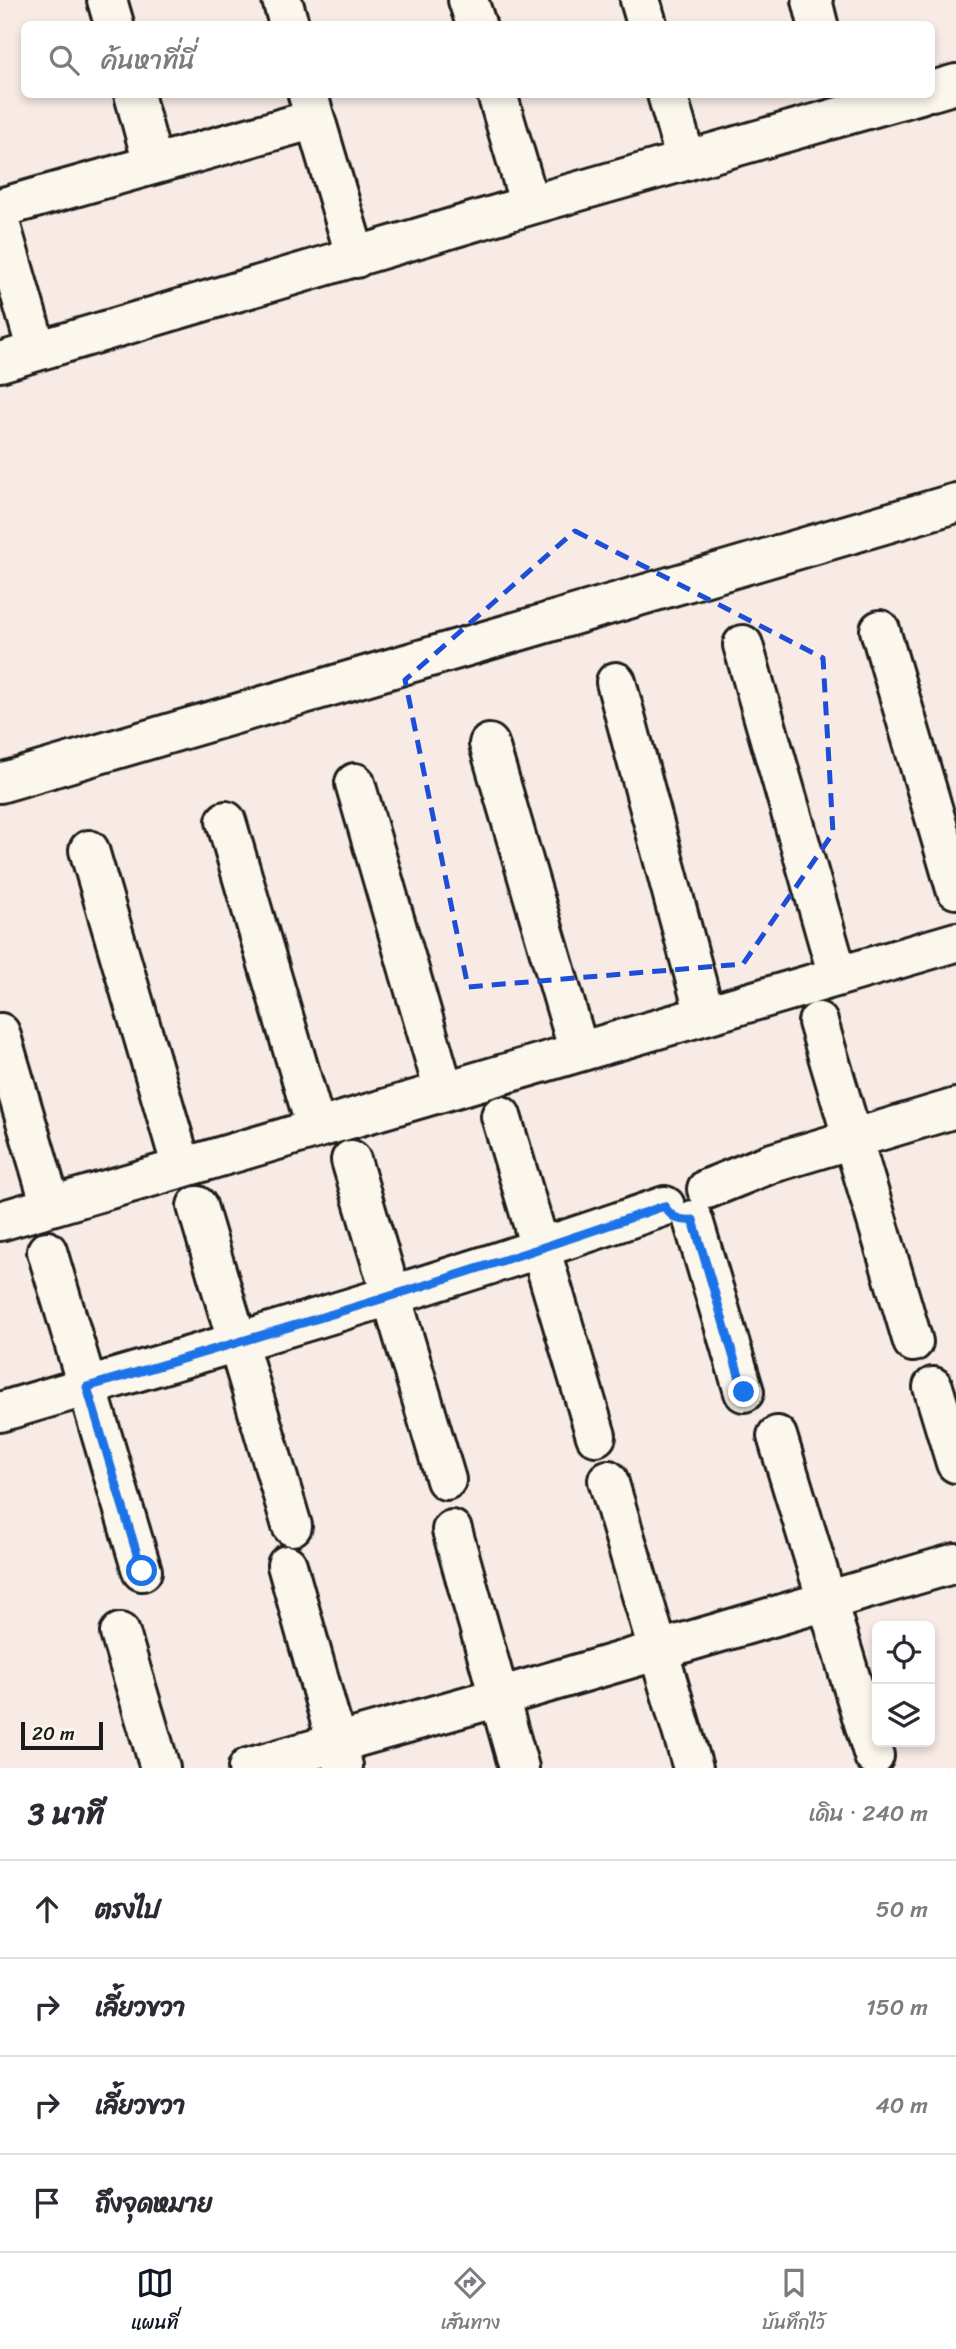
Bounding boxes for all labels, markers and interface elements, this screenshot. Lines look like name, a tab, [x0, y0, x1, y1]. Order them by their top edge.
search box	[21, 21, 935, 98]
text: ค้นหาที่นี่	[101, 37, 195, 83]
icon: search	[45, 41, 83, 79]
route end	[728, 1376, 759, 1407]
route start	[126, 1555, 157, 1586]
map controls	[872, 1621, 935, 1747]
button: locate	[872, 1621, 935, 1684]
button: layers	[872, 1684, 935, 1747]
text: 20 m	[32, 1717, 75, 1750]
scale bar	[21, 1719, 103, 1751]
text: 3 นาที	[28, 1787, 104, 1841]
text: เดิน · 240 m	[808, 1793, 928, 1834]
text: ตรงไป	[95, 1886, 160, 1932]
text: 50 m	[876, 1889, 928, 1930]
icon: ahead	[28, 1890, 66, 1928]
text: เลี้ยวขวา	[95, 1984, 185, 2030]
text: 150 m	[866, 1987, 928, 2028]
icon: right	[28, 1988, 66, 2026]
text: เลี้ยวขวา	[95, 2082, 185, 2128]
text: 40 m	[875, 2085, 928, 2126]
icon: right	[28, 2086, 66, 2124]
text: ถึงจุดหมาย	[95, 2180, 212, 2226]
icon: arrive	[28, 2184, 66, 2222]
tab: แผนที่	[131, 2264, 179, 2339]
tab: เส้นทาง	[441, 2264, 500, 2339]
tab: บันทึกไว้	[762, 2264, 825, 2339]

